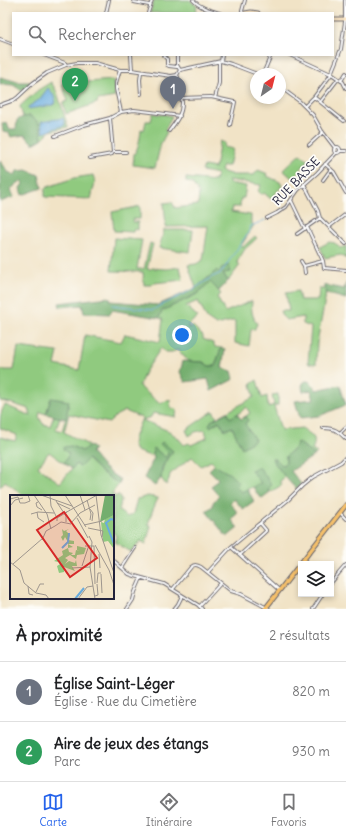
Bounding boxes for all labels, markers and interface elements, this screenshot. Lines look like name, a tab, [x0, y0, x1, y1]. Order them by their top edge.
search box	[12, 12, 334, 56]
icon: search	[26, 23, 48, 45]
text: Rechercher	[58, 25, 136, 44]
pin: 2	[62, 68, 88, 101]
north arrow	[250, 68, 286, 104]
pin: 1	[160, 76, 186, 109]
street label: RUE BASSE	[269, 154, 323, 208]
your location	[172, 325, 192, 345]
inset map	[10, 495, 114, 599]
map controls	[298, 561, 334, 597]
button: layers	[298, 561, 334, 597]
text: À proximité	[16, 624, 102, 646]
text: 2 résultats	[269, 627, 330, 644]
text: Église Saint-Léger	[54, 674, 175, 693]
text: 1	[26, 683, 32, 700]
text: 820 m	[292, 683, 330, 700]
text: Église · Rue du Cimetière	[54, 693, 197, 710]
text: Aire de jeux des étangs	[54, 734, 209, 753]
text: 2	[25, 743, 33, 760]
text: 930 m	[292, 743, 330, 760]
text: Parc	[54, 753, 81, 770]
tab: Carte	[39, 791, 67, 829]
tab: Itinéraire	[146, 791, 192, 829]
tab: Favoris	[271, 791, 306, 829]

